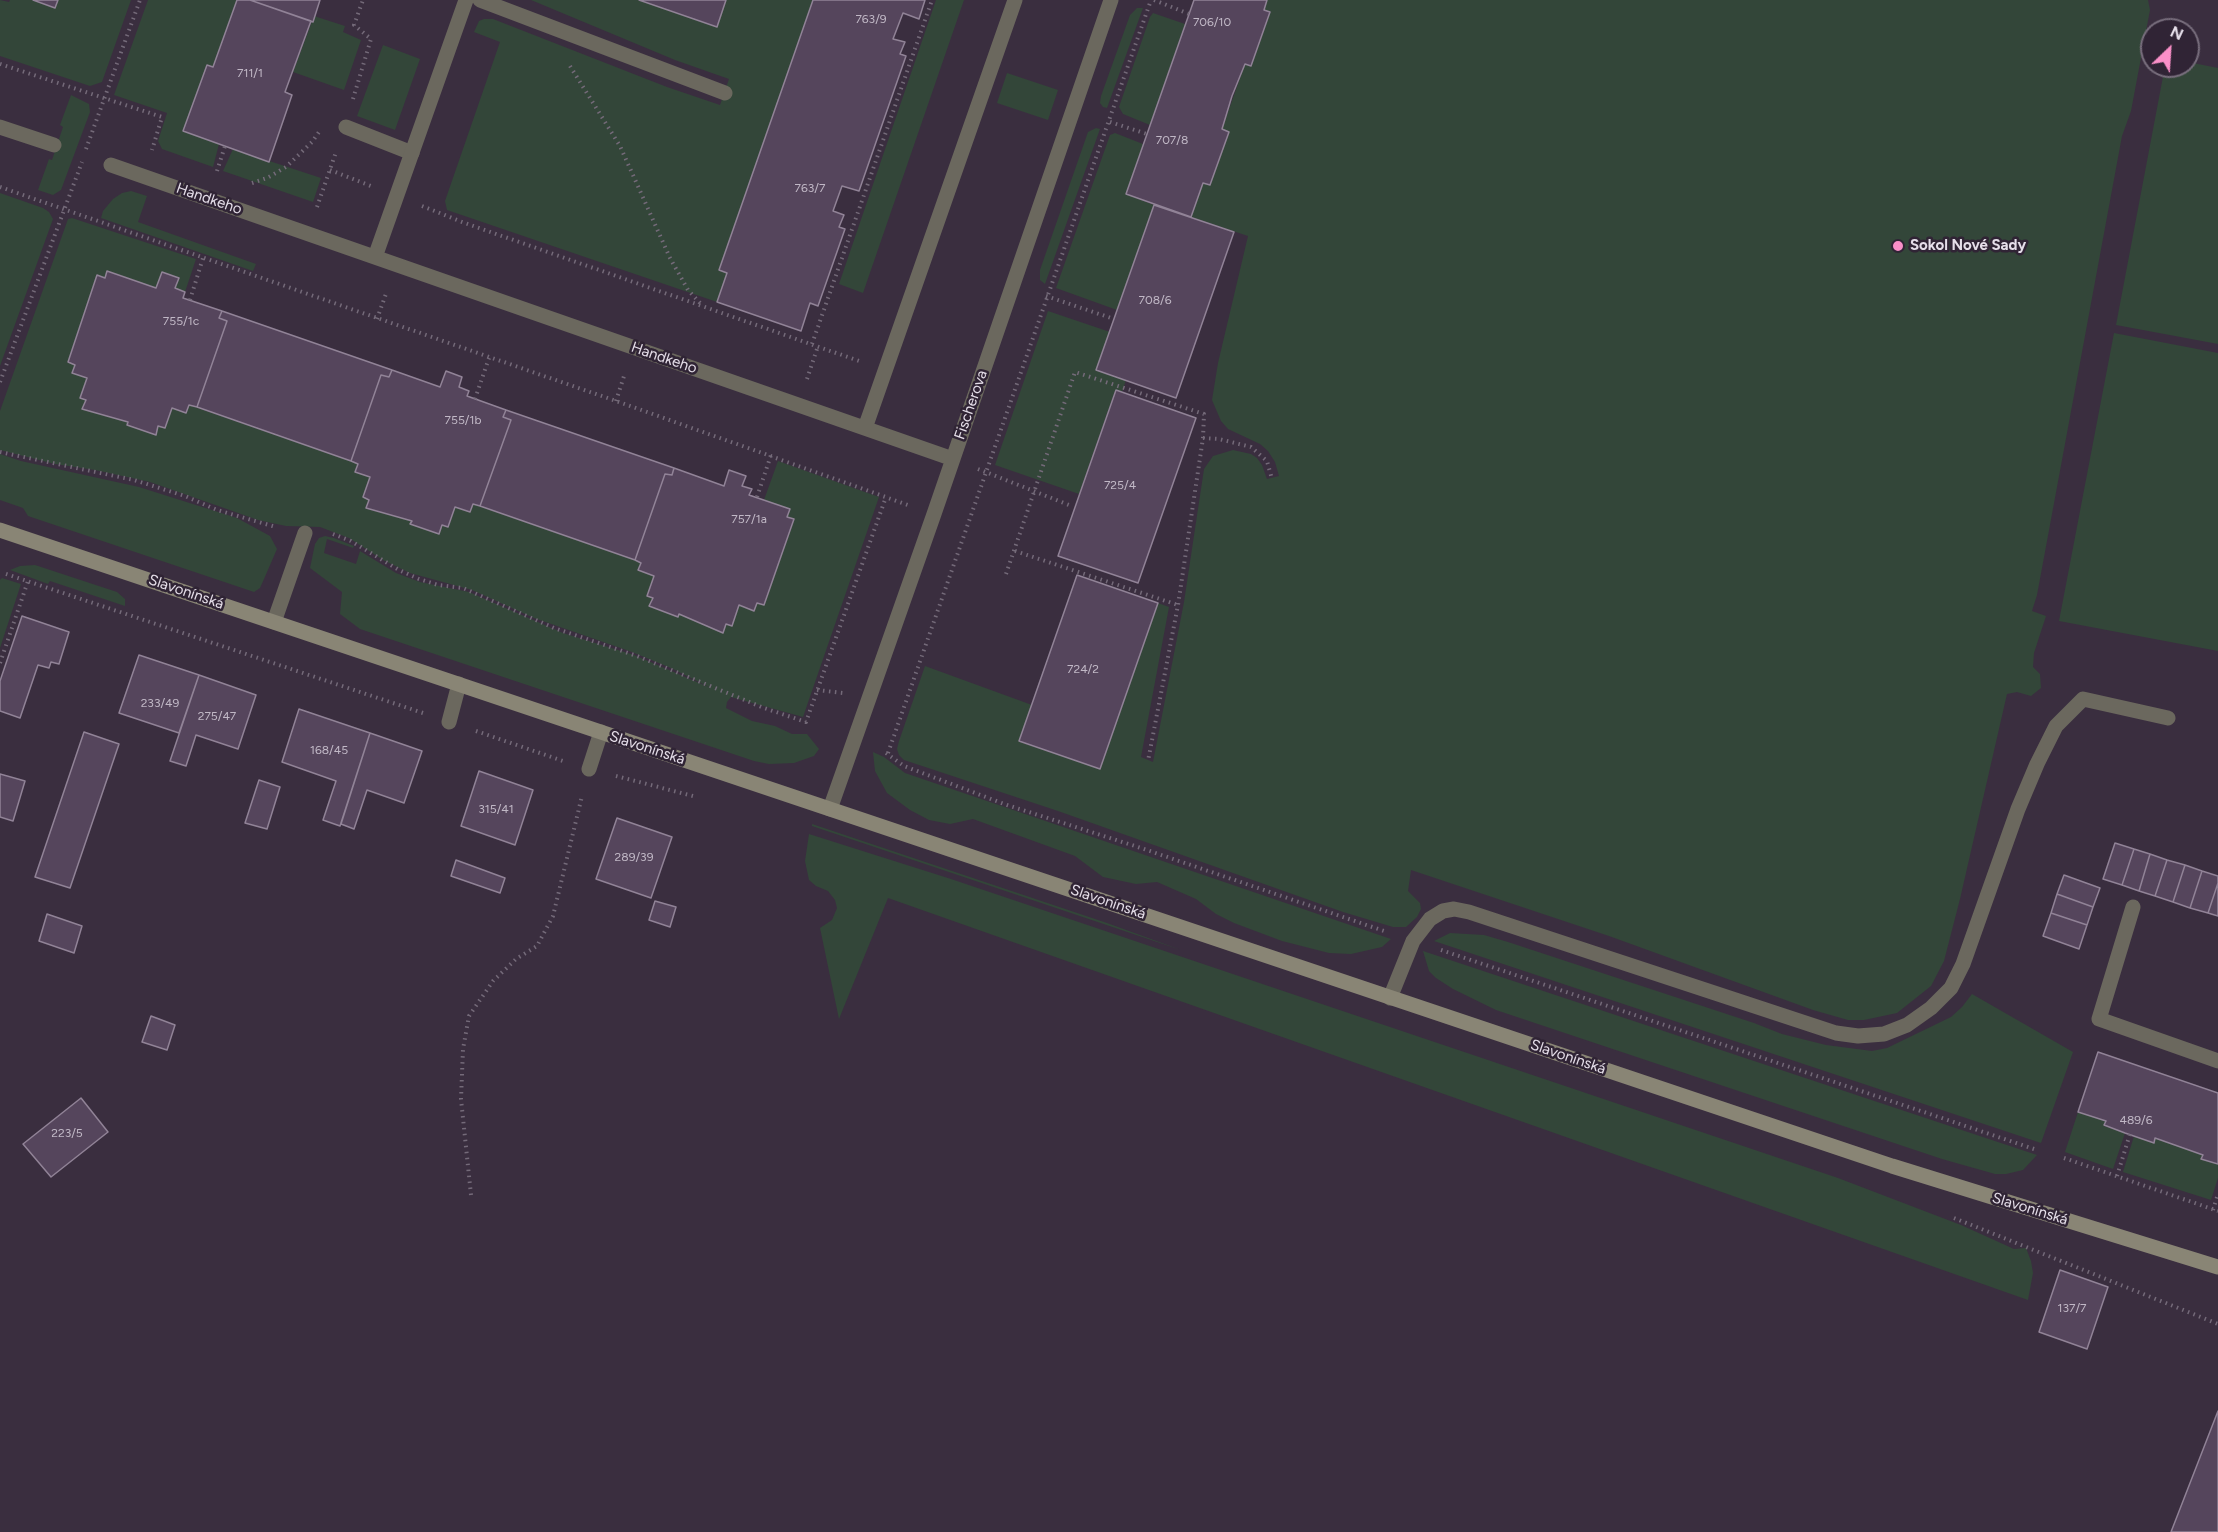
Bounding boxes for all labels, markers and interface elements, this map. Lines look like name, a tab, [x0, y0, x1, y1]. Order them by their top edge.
house number: 763/9	[855, 12, 887, 26]
house number: 706/10	[1193, 15, 1231, 29]
north arrow	[2140, 18, 2200, 78]
text: N	[2167, 22, 2187, 44]
house number: 711/1	[237, 66, 263, 80]
house number: 707/8	[1156, 133, 1188, 147]
street label: Handkeho	[174, 179, 244, 219]
house number: 763/7	[795, 181, 825, 195]
place label: Sokol Nové Sady	[1910, 237, 2026, 255]
marker: Sokol Nové Sady	[1891, 239, 1905, 253]
house number: 708/6	[1139, 293, 1171, 307]
house number: 755/1c	[163, 314, 199, 328]
street label: Handkeho	[629, 338, 699, 378]
street label: Fischerova	[951, 368, 991, 442]
house number: 755/1b	[445, 413, 481, 427]
house number: 725/4	[1104, 478, 1136, 492]
house number: 757/1a	[731, 512, 767, 526]
street label: Slavonínská	[146, 571, 226, 613]
house number: 724/2	[1067, 662, 1099, 676]
house number: 233/49	[141, 696, 179, 710]
house number: 275/47	[198, 709, 236, 723]
street label: Slavonínská	[607, 727, 687, 769]
house number: 168/45	[310, 743, 348, 757]
house number: 315/41	[478, 802, 514, 816]
house number: 289/39	[615, 850, 653, 864]
street label: Slavonínská	[1068, 881, 1148, 923]
street label: Slavonínská	[1528, 1036, 1608, 1078]
house number: 489/6	[2119, 1113, 2153, 1127]
house number: 223/5	[51, 1126, 83, 1140]
street label: Slavonínská	[1990, 1189, 2070, 1229]
house number: 137/7	[2057, 1301, 2087, 1315]

